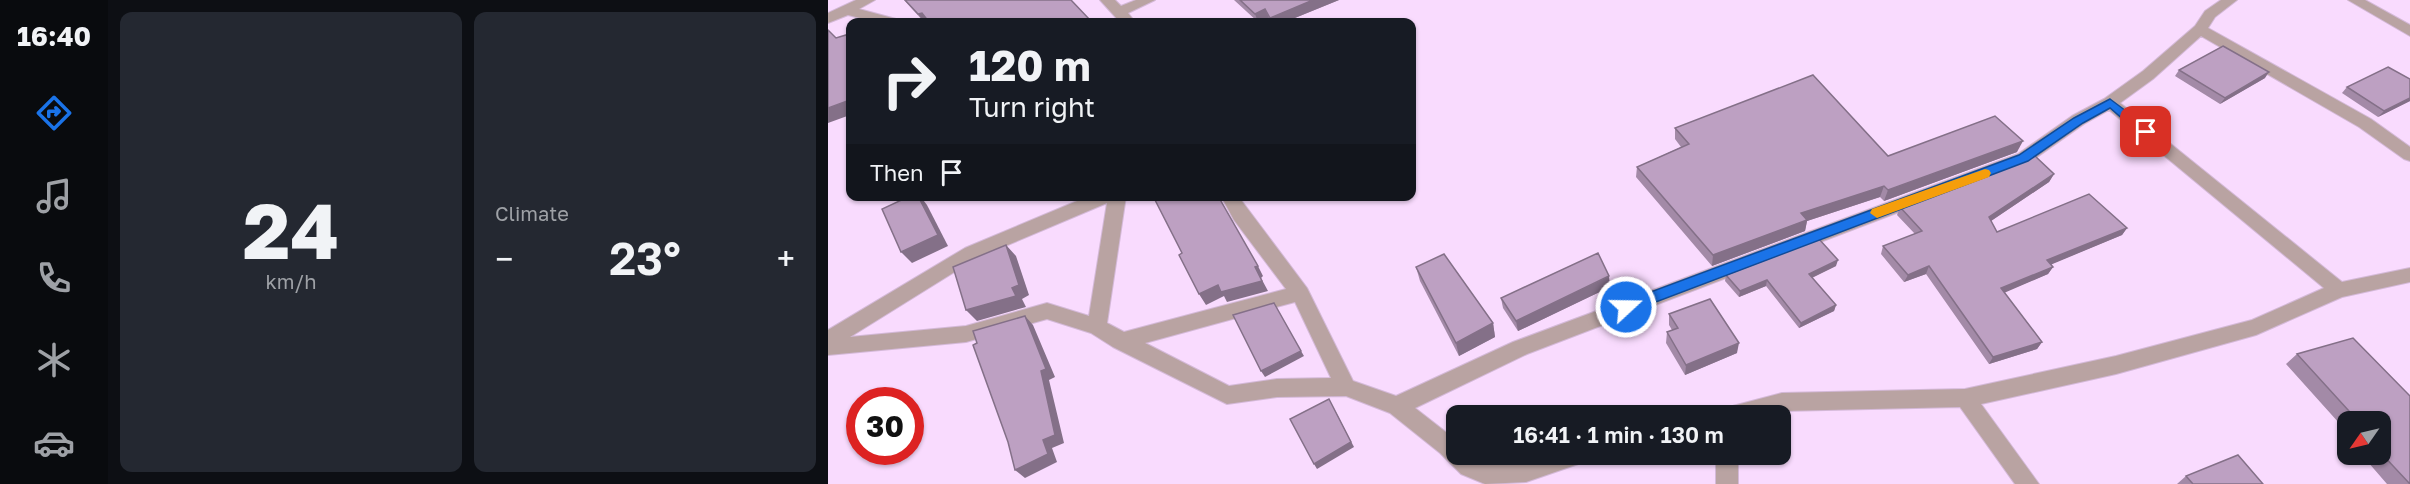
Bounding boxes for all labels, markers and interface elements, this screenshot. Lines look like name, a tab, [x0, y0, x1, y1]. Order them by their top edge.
text: 16:40	[17, 20, 91, 52]
text: 120 m	[969, 40, 1091, 90]
icon: right	[870, 42, 948, 120]
text: Turn right	[969, 91, 1095, 123]
icon: directions	[33, 92, 75, 134]
pin	[2120, 106, 2171, 157]
icon: arrive	[2129, 115, 2162, 148]
icon: arrive	[935, 156, 968, 189]
text: Then	[870, 159, 923, 186]
icon: music	[33, 175, 75, 217]
text: 24	[243, 183, 339, 276]
text: Climate	[495, 201, 569, 225]
text: 23°	[609, 231, 681, 285]
text: −	[495, 239, 513, 278]
text: +	[777, 239, 795, 278]
icon: phone	[33, 257, 75, 299]
text: km/h	[266, 269, 316, 293]
position arrow	[1594, 275, 1658, 339]
icon: climate	[33, 339, 75, 381]
speed limit sign: 30	[846, 387, 924, 465]
north arrow	[2337, 411, 2391, 465]
map controls	[2337, 411, 2391, 465]
text: 16:41 · 1 min · 130 m	[1513, 421, 1724, 448]
icon: car	[33, 422, 75, 464]

